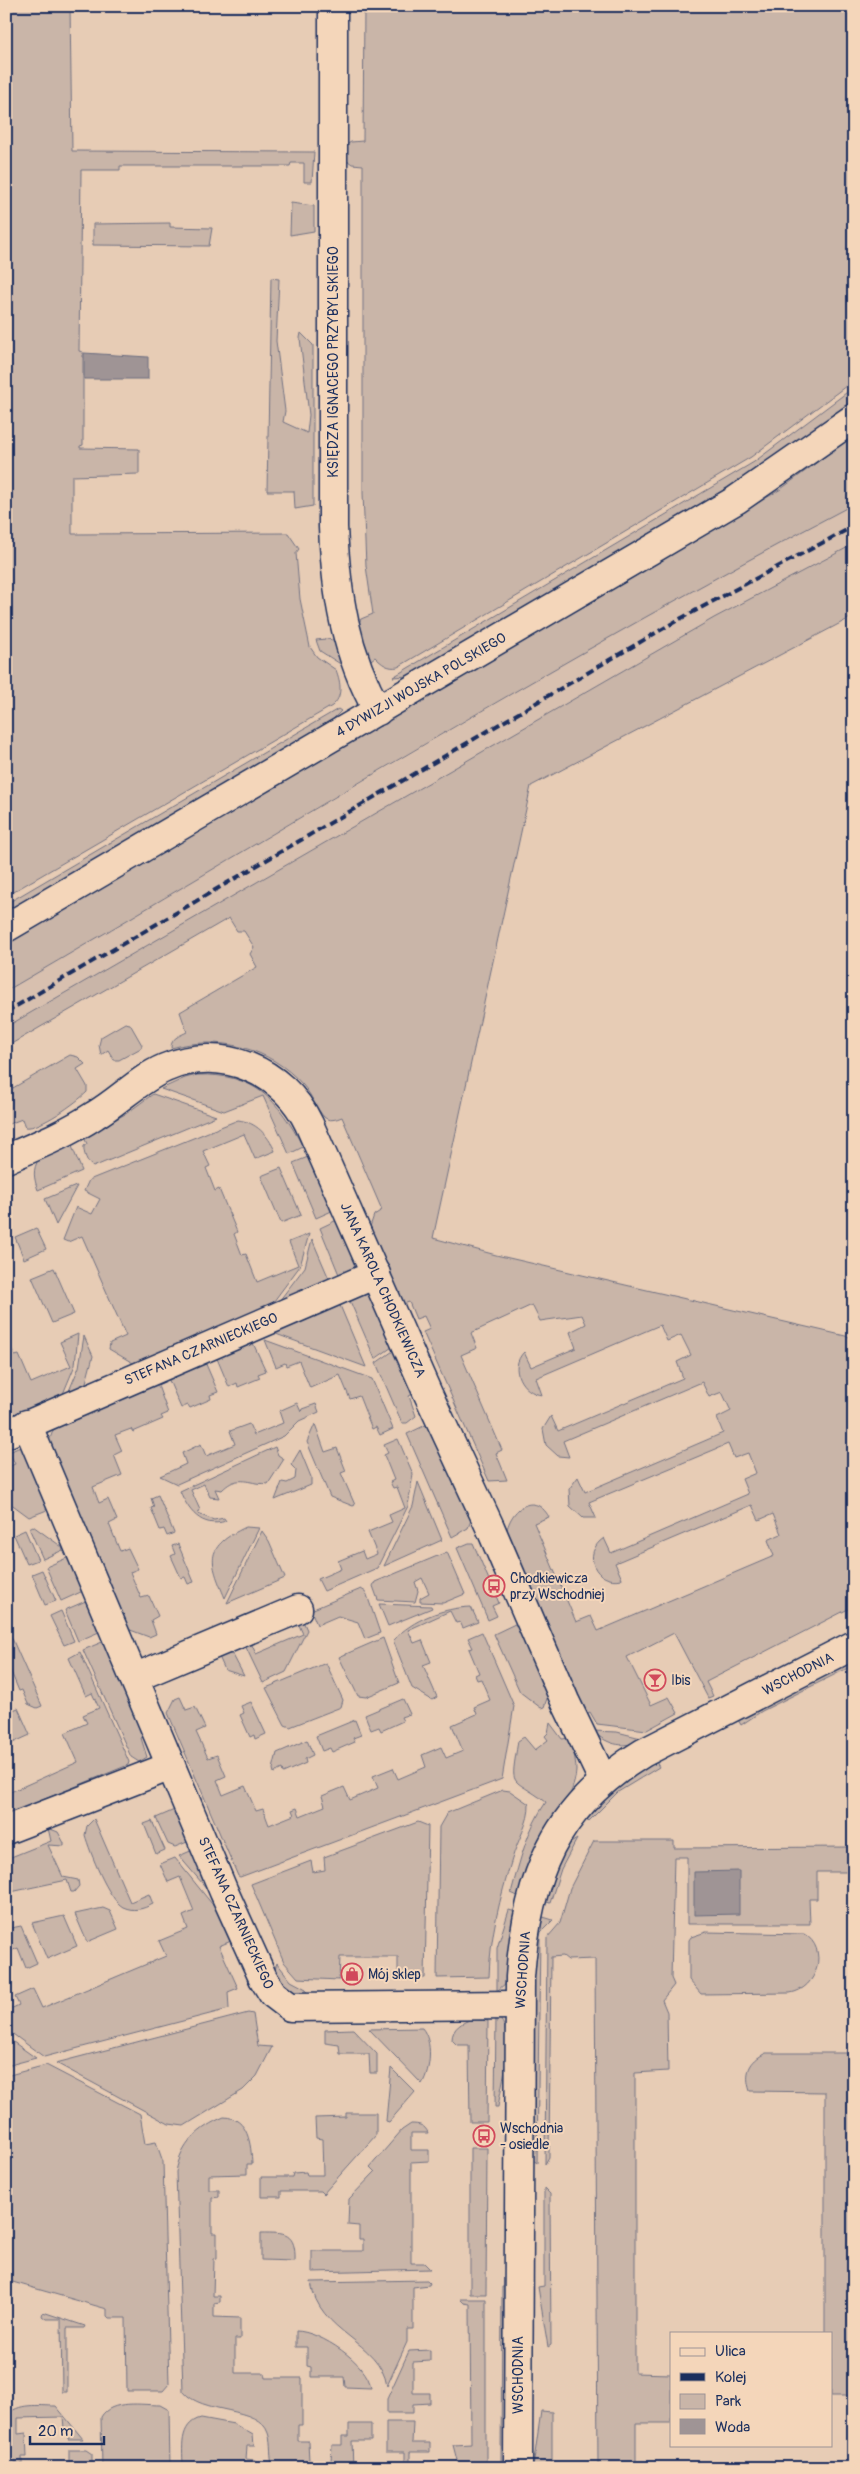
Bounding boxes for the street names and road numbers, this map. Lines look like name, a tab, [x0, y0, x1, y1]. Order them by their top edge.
street label: KSIĘDZA IGNACEGO PRZYBYLSKIEGO	[325, 246, 342, 478]
street label: 4 DYWIZJI WOJSKA POLSKIEGO	[333, 629, 509, 741]
street label: JANA KAROLA CHODKIEWICZA	[337, 1200, 429, 1380]
street label: STEFANA CZARNIECKIEGO	[122, 1309, 280, 1389]
street label: WSCHODNIA	[759, 1649, 837, 1699]
street label: STEFANA CZARNIECKIEGO	[195, 1834, 277, 1992]
street label: WSCHODNIA	[512, 1931, 534, 2009]
street label: WSCHODNIA	[510, 2336, 527, 2414]

